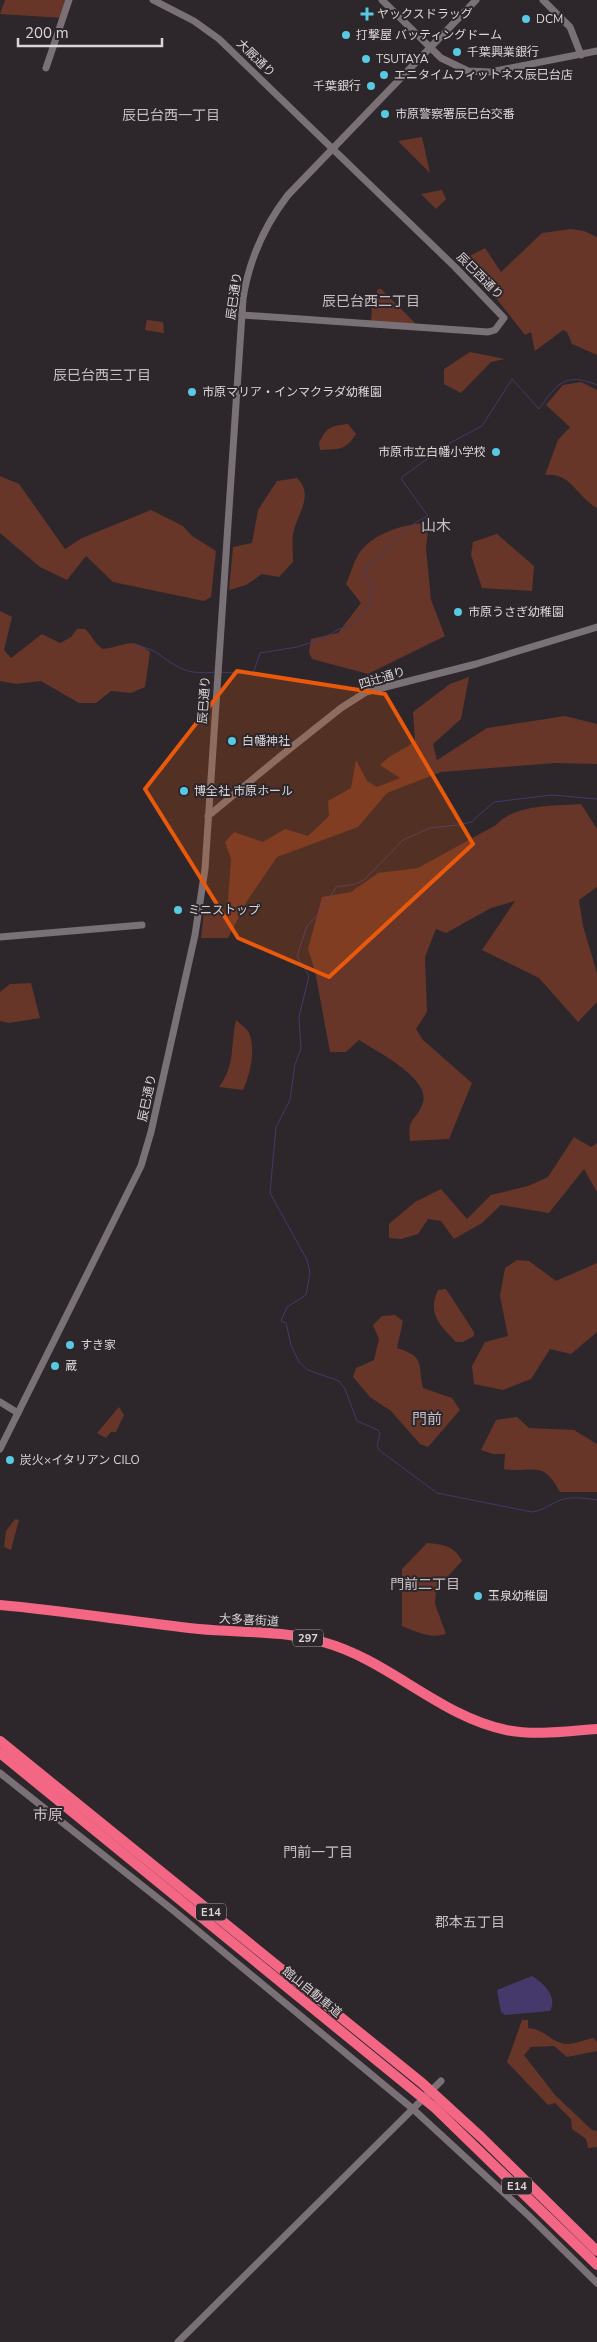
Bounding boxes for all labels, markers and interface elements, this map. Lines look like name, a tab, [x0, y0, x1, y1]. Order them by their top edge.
place label: ヤックスドラッグ	[377, 6, 473, 22]
marker: ヤックスドラッグ	[361, 8, 373, 20]
place label: DCM	[536, 11, 563, 27]
marker: DCM	[520, 13, 532, 25]
scale bar	[18, 15, 161, 47]
text: 200 m	[25, 23, 69, 43]
place label: 打撃屋 バッティングドーム	[356, 27, 502, 43]
marker: 打撃屋 バッティングドーム	[340, 29, 352, 41]
street label: 大厩通り	[233, 36, 279, 80]
place label: 千葉興業銀行	[467, 44, 539, 60]
marker: 千葉興業銀行	[451, 46, 463, 58]
place label: TSUTAYA	[376, 51, 429, 67]
marker: TSUTAYA	[360, 53, 372, 65]
place label: エニタイムフィットネス辰巳台店	[394, 67, 573, 83]
marker: エニタイムフィットネス辰巳台店	[378, 69, 390, 81]
place label: 千葉銀行	[313, 78, 361, 94]
marker: 千葉銀行	[365, 80, 377, 92]
district label: 辰巳台西一丁目	[122, 106, 220, 125]
place label: 市原警察署辰巳台交番	[395, 106, 515, 122]
marker: 市原警察署辰巳台交番	[379, 108, 391, 120]
street label: 辰巳西通り	[453, 249, 507, 303]
street label: 辰巳通り	[223, 271, 245, 321]
district label: 辰巳台西二丁目	[322, 292, 420, 311]
district label: 辰巳台西三丁目	[53, 366, 151, 385]
place label: 市原マリア・インマクラダ幼稚園	[202, 384, 382, 400]
marker: 市原マリア・インマクラダ幼稚園	[186, 386, 198, 398]
place label: 市原市立白幡小学校	[378, 444, 486, 460]
marker: 市原市立白幡小学校	[490, 446, 502, 458]
district label: 山木	[421, 516, 451, 536]
place label: 市原うさぎ幼稚園	[468, 604, 564, 620]
marker: 市原うさぎ幼稚園	[452, 606, 464, 618]
street label: 四辻通り	[357, 663, 407, 693]
street label: 辰巳通り	[194, 675, 214, 725]
place label: 白幡神社	[242, 733, 290, 749]
marker: 白幡神社	[226, 735, 238, 747]
place label: 博全社 市原ホール	[194, 783, 293, 799]
marker: 博全社 市原ホール	[178, 785, 190, 797]
place label: ミニストップ	[188, 902, 260, 918]
marker: ミニストップ	[172, 904, 184, 916]
street label: 辰巳通り	[134, 1073, 160, 1123]
place label: すき家	[80, 1337, 116, 1353]
marker: すき家	[64, 1339, 76, 1351]
place label: 蔵	[65, 1358, 77, 1374]
marker: 蔵	[49, 1360, 61, 1372]
district label: 門前	[412, 1409, 442, 1429]
place label: 炭火×イタリアン CILO	[20, 1452, 140, 1468]
marker: 炭火×イタリアン CILO	[4, 1454, 16, 1466]
district label: 門前二丁目	[390, 1575, 460, 1594]
place label: 玉泉幼稚園	[488, 1588, 548, 1604]
marker: 玉泉幼稚園	[472, 1590, 484, 1602]
street label: 大多喜街道	[219, 1610, 279, 1630]
road number: 297	[293, 1630, 323, 1646]
district label: 市原	[33, 1805, 63, 1825]
district label: 門前一丁目	[283, 1843, 353, 1862]
road number: E14	[196, 1904, 226, 1920]
district label: 郡本五丁目	[435, 1913, 505, 1932]
street label: 館山自動車道	[279, 1963, 345, 2021]
road number: E14	[502, 2178, 532, 2194]

